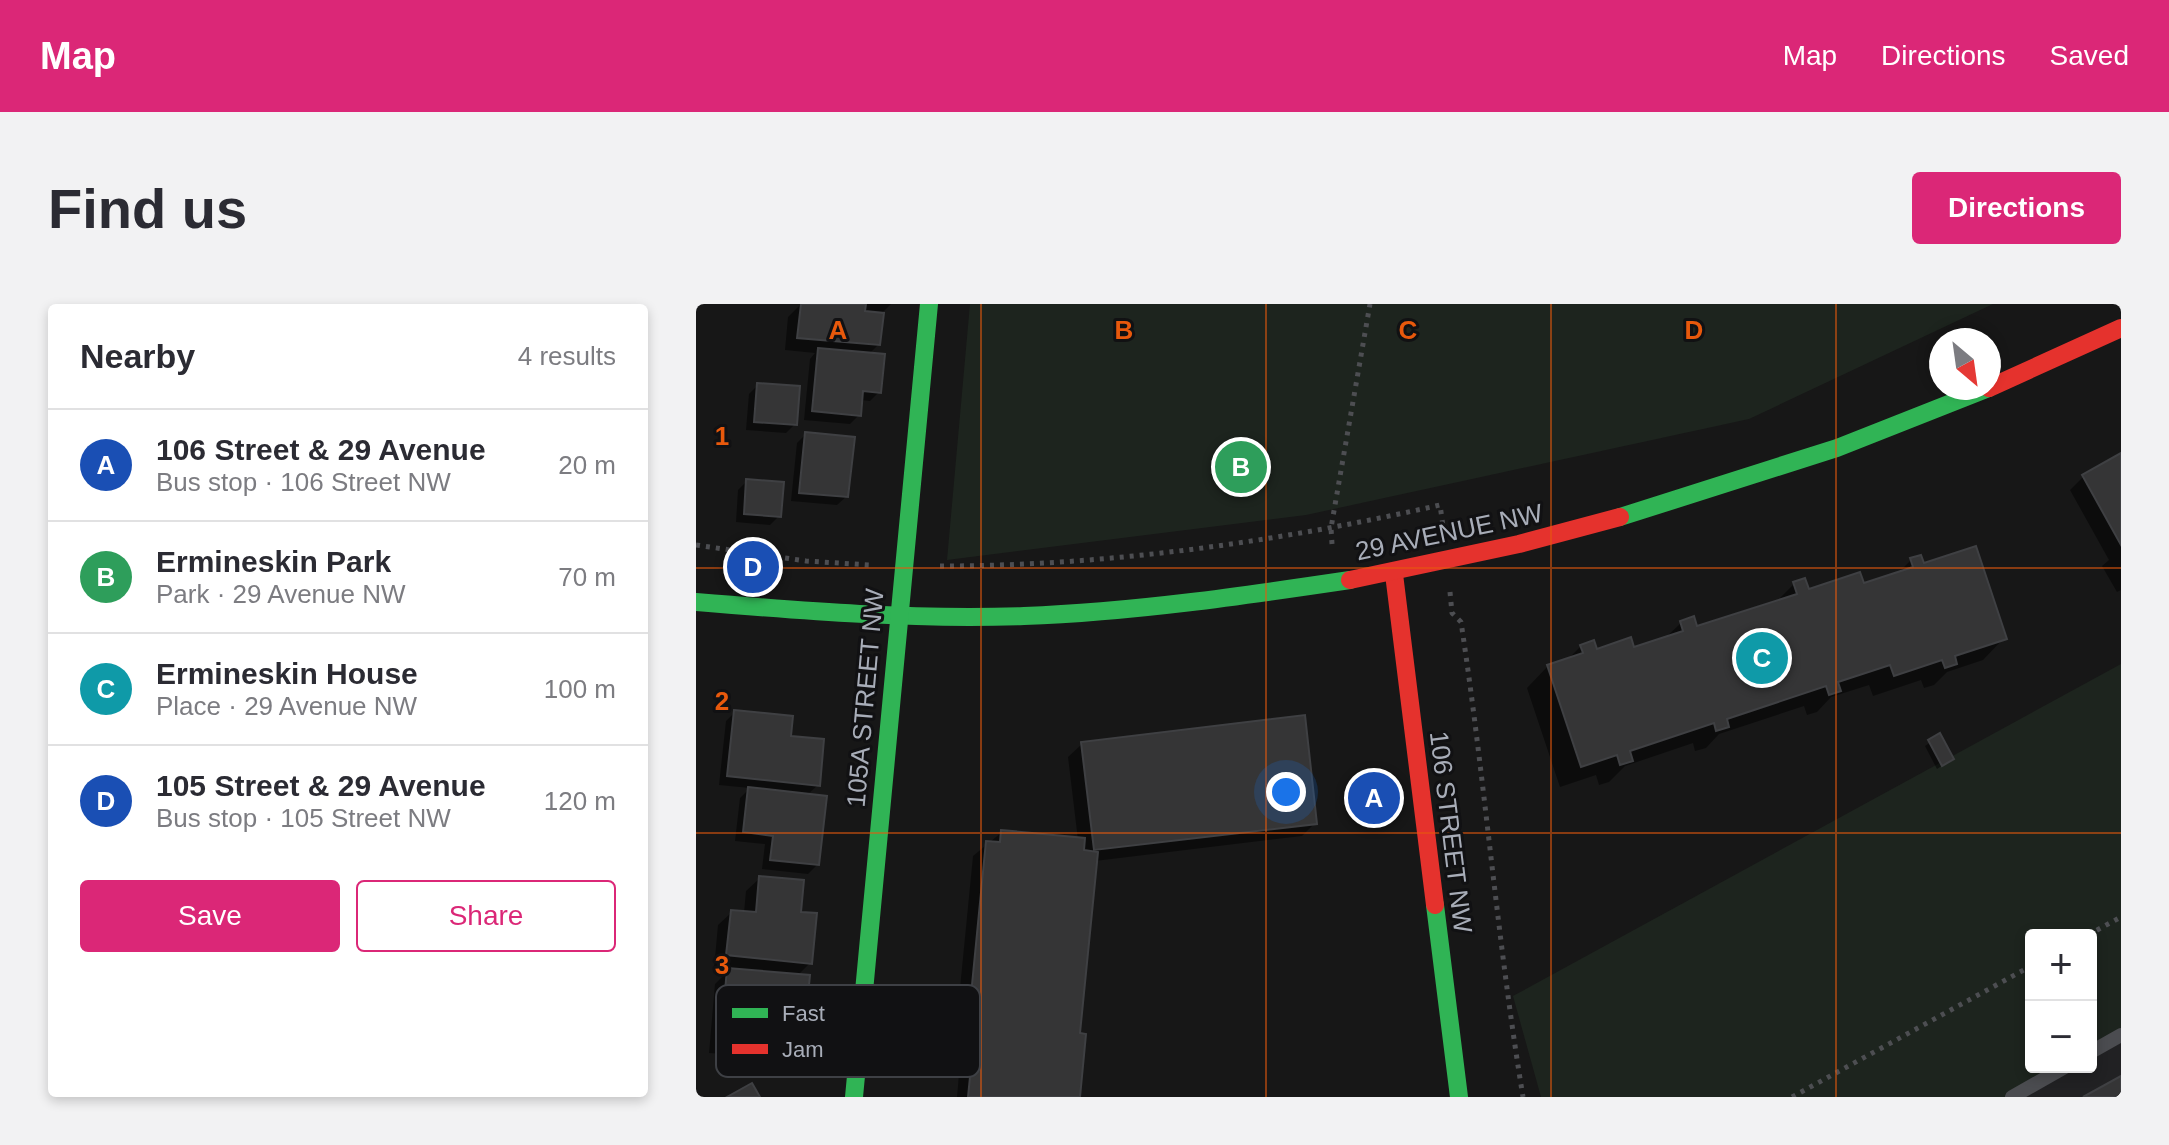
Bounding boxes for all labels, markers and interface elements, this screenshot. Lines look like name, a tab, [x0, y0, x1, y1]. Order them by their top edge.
text: Map	[40, 35, 116, 77]
text: Map	[1783, 40, 1837, 71]
text: Directions	[1881, 40, 2006, 71]
text: Saved	[2050, 40, 2129, 71]
button: Directions	[1912, 172, 2121, 244]
text: Find us	[48, 177, 247, 240]
text: A	[829, 315, 848, 345]
text: B	[1115, 315, 1133, 345]
text: C	[1399, 315, 1418, 345]
text: D	[1685, 315, 1703, 345]
north arrow	[1929, 328, 2001, 400]
text: Nearby	[80, 337, 195, 375]
text: 4 results	[518, 341, 616, 371]
text: 1	[715, 421, 729, 451]
text: 106 Street & 29 Avenue	[156, 433, 486, 466]
pin: B	[1215, 437, 1267, 497]
text: A	[97, 450, 115, 480]
text: 20 m	[558, 450, 616, 480]
text: Bus stop · 106 Street NW	[156, 467, 451, 497]
street label: 29 AVENUE NW	[1353, 497, 1546, 566]
pin: D	[727, 537, 779, 597]
text: Ermineskin Park	[156, 545, 391, 578]
text: B	[97, 562, 115, 592]
text: 70 m	[558, 562, 616, 592]
text: Park · 29 Avenue NW	[156, 579, 406, 609]
street label: 105A STREET NW	[841, 587, 890, 808]
pin: C	[1736, 628, 1788, 688]
text: Ermineskin House	[156, 657, 418, 690]
text: C	[97, 674, 115, 704]
text: 100 m	[544, 674, 616, 704]
text: 2	[715, 686, 729, 716]
text: Place · 29 Avenue NW	[156, 691, 417, 721]
street label: 106 STREET NW	[1424, 729, 1478, 935]
pin: A	[1348, 768, 1400, 828]
text: 105 Street & 29 Avenue	[156, 769, 486, 802]
your location	[1266, 772, 1306, 812]
text: D	[97, 786, 115, 816]
text: 120 m	[544, 786, 616, 816]
text: Bus stop · 105 Street NW	[156, 803, 451, 833]
button: Save	[80, 880, 340, 952]
button: Share	[356, 880, 616, 952]
map controls	[2025, 929, 2097, 1073]
button: +	[2025, 929, 2097, 1001]
text: 3	[715, 950, 729, 980]
legend	[716, 985, 980, 1077]
text: Fast	[782, 1001, 825, 1026]
button: −	[2025, 1001, 2097, 1073]
text: Jam	[782, 1037, 824, 1062]

